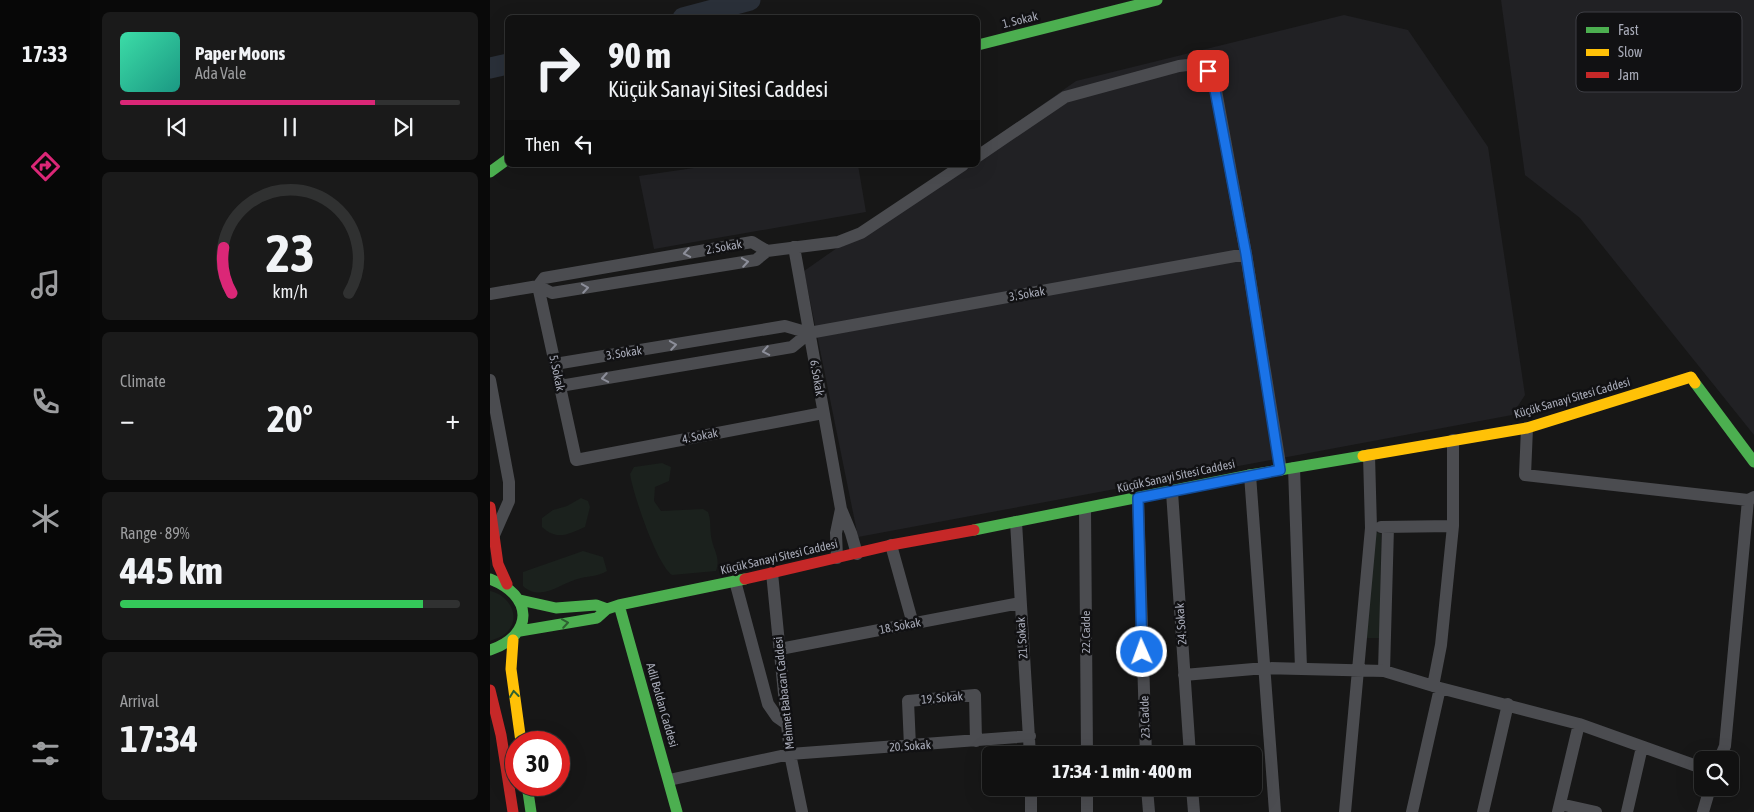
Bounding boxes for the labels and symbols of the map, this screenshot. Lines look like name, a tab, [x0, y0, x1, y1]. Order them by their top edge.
street label: 1. Sokak	[1001, 9, 1040, 31]
legend	[1576, 12, 1742, 92]
text: Fast	[1618, 22, 1639, 38]
text: Slow	[1618, 44, 1643, 60]
pin	[1187, 50, 1229, 92]
text: Jam	[1618, 67, 1639, 83]
street label: 2. Sokak	[705, 237, 744, 257]
one-way arrow	[683, 248, 691, 258]
one-way arrow	[741, 258, 750, 268]
one-way arrow	[581, 283, 589, 294]
street label: 3. Sokak	[1008, 284, 1047, 304]
one-way arrow	[668, 340, 677, 350]
street label: 3. Sokak	[605, 343, 644, 363]
one-way arrow	[761, 346, 770, 356]
street label: 5. Sokak	[546, 354, 568, 393]
street label: 6. Sokak	[807, 359, 827, 398]
one-way arrow	[601, 373, 610, 383]
street label: Küçük Sanayi Sitesi Caddesi	[1512, 375, 1632, 421]
street label: 4. Sokak	[681, 426, 720, 446]
street label: Küçük Sanayi Sitesi Caddesi	[1116, 457, 1236, 495]
street label: Küçük Sanayi Sitesi Caddesi	[719, 537, 839, 577]
street label: 24. Sokak	[1173, 602, 1189, 645]
street label: 22. Cadde	[1079, 611, 1093, 653]
street label: 18. Sokak	[878, 615, 923, 637]
street label: 21. Sokak	[1014, 616, 1030, 659]
one-way arrow	[560, 618, 569, 628]
position arrow	[1115, 625, 1167, 677]
street label: Mehmet Babacan Caddesi	[771, 636, 797, 750]
street label: Adil Boldan Caddesi	[643, 661, 681, 749]
street label: 19. Sokak	[921, 689, 964, 707]
one-way arrow	[509, 690, 520, 698]
street label: 23. Cadde	[1137, 695, 1153, 739]
speed limit sign: 30	[505, 731, 570, 796]
street label: 20. Sokak	[889, 738, 932, 754]

